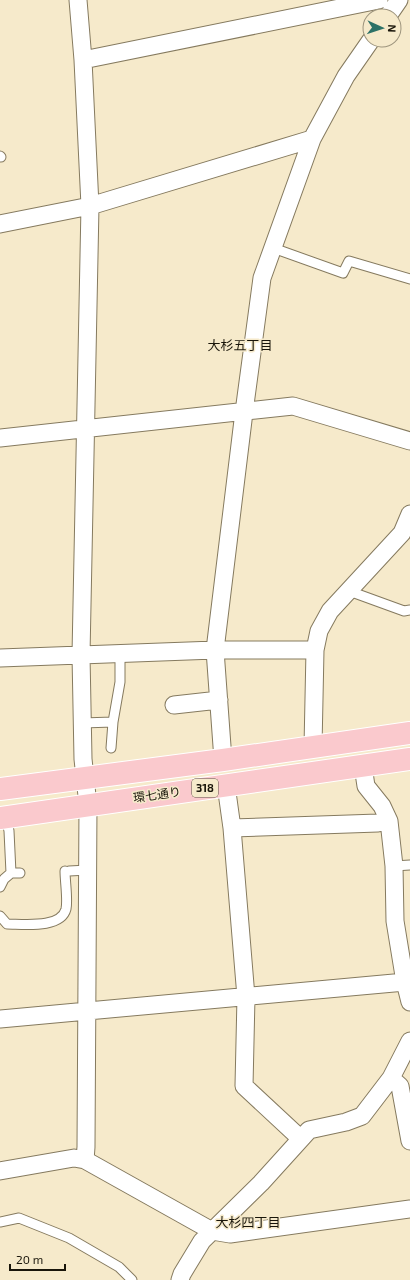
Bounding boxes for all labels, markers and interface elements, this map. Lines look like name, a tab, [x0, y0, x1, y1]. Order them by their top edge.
north arrow	[362, 8, 402, 48]
text: N	[386, 24, 399, 33]
district label: 大杉五丁目	[207, 337, 273, 353]
road number: 318	[192, 779, 218, 797]
street label: 環七通り	[132, 784, 182, 804]
district label: 大杉四丁目	[215, 1214, 281, 1230]
scale bar	[10, 1246, 65, 1272]
text: 20 m	[16, 1252, 43, 1266]

